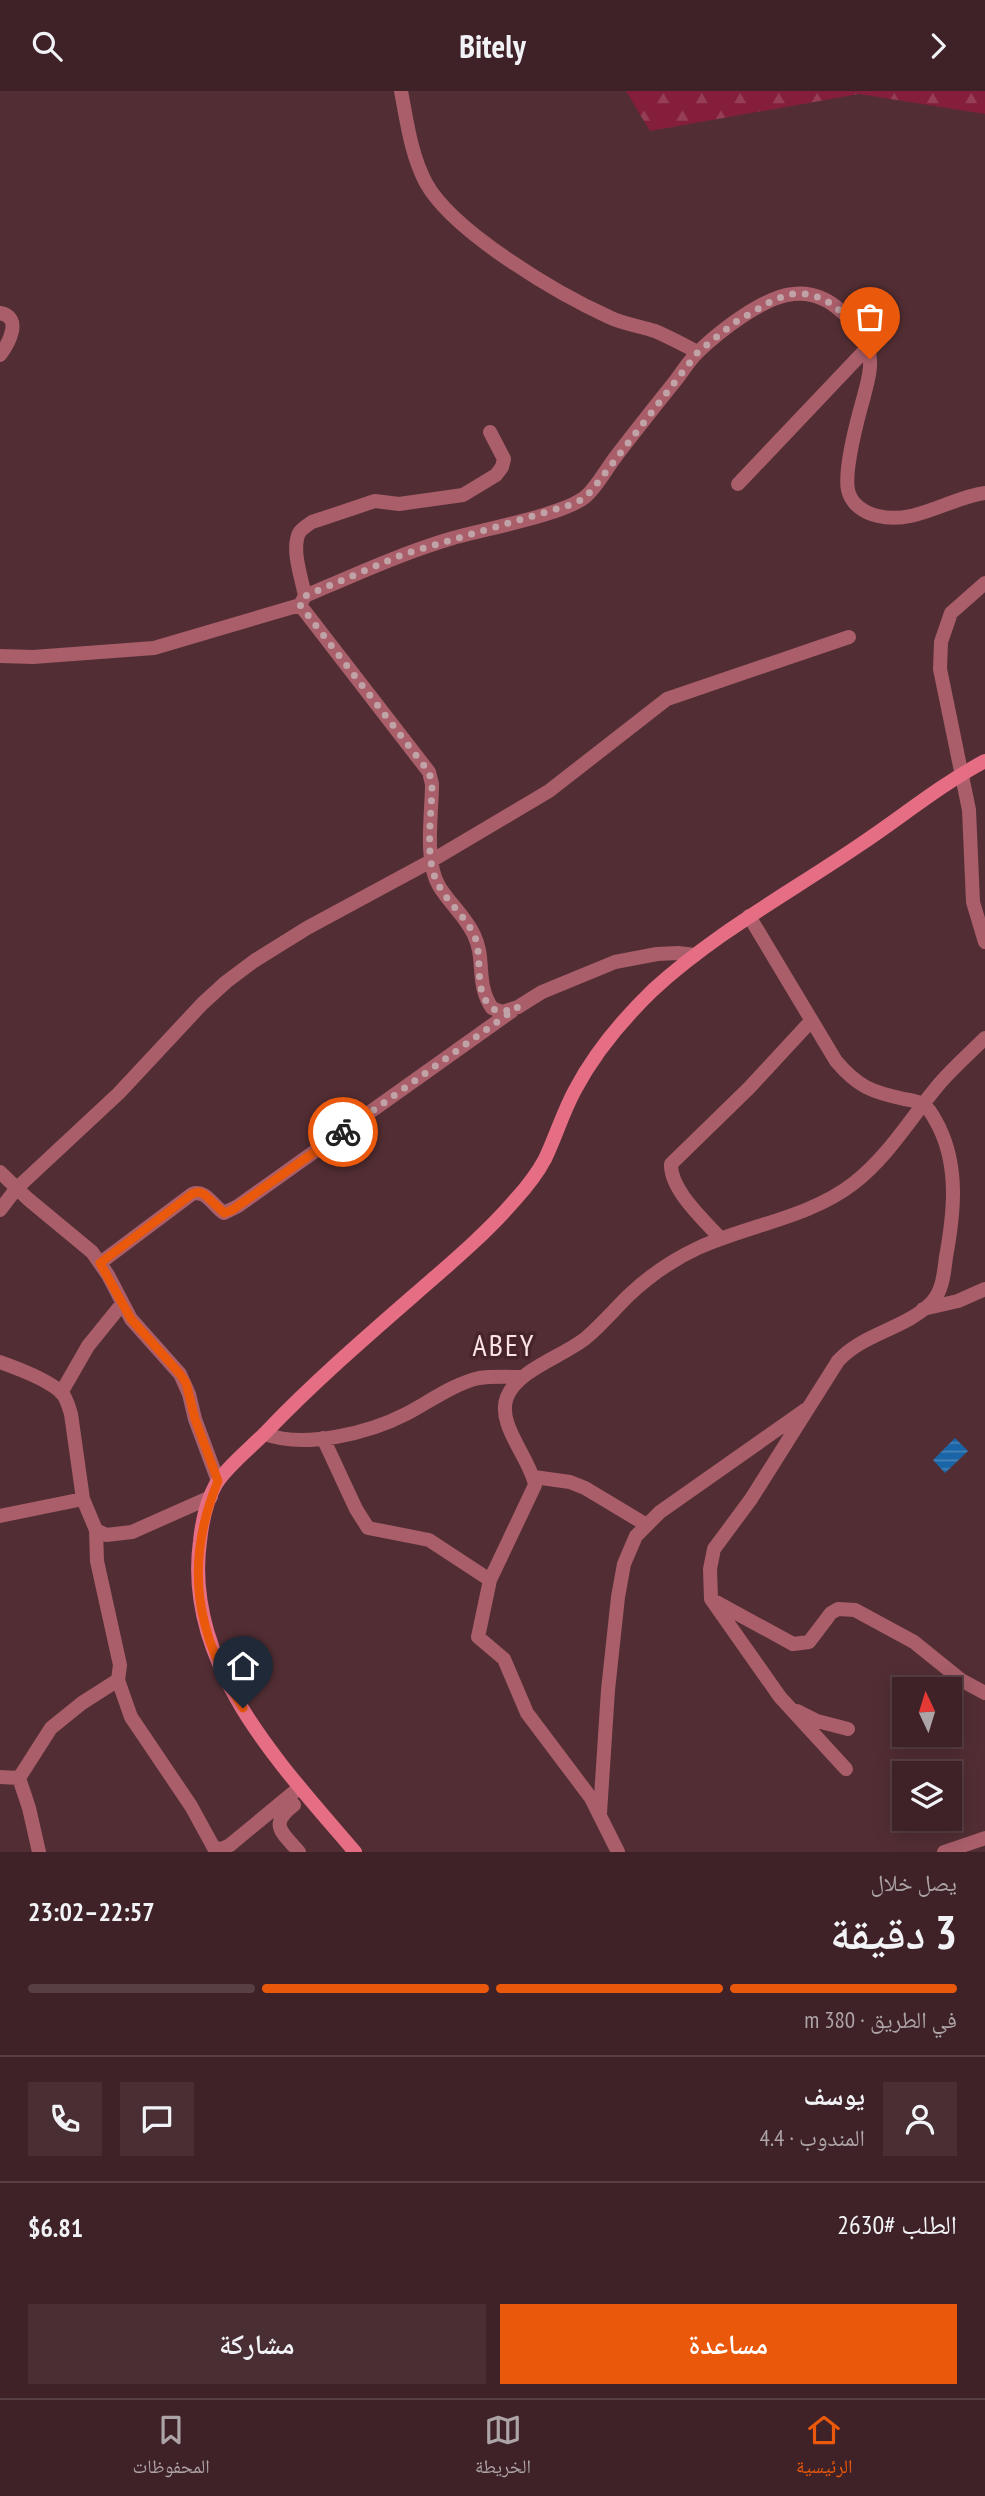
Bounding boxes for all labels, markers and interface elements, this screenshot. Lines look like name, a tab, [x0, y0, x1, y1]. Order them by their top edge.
text: Bitely	[459, 25, 526, 67]
icon: search	[28, 27, 66, 65]
icon: forward	[919, 27, 957, 65]
pin	[840, 287, 900, 359]
icon: bag	[851, 298, 889, 336]
courier	[308, 1097, 378, 1167]
icon: bike	[324, 1113, 362, 1151]
district label: ABEY	[473, 1325, 535, 1364]
pin	[213, 1636, 273, 1708]
icon: home	[224, 1647, 262, 1685]
north arrow	[892, 1677, 962, 1747]
map controls	[892, 1677, 962, 1831]
button: layers	[892, 1761, 962, 1831]
text: يصل خلال	[870, 1868, 957, 1897]
text: 22:57–23:02	[28, 1895, 155, 1928]
text: 3 دقيقة	[830, 1902, 957, 1962]
text: في الطريق · 380 m	[804, 2005, 957, 2034]
text: يوسف	[804, 2079, 865, 2112]
button: phone	[28, 2082, 102, 2156]
button: chat	[120, 2082, 194, 2156]
button: person	[883, 2082, 957, 2156]
text: المندوب · 4.4	[760, 2123, 865, 2152]
text: الطلب #2630	[837, 2208, 957, 2241]
text: $6.81	[28, 2211, 83, 2244]
button: مشاركة	[28, 2304, 486, 2384]
button: مساعدة	[500, 2304, 957, 2384]
tab: المحفوظات	[133, 2411, 210, 2485]
tab: الخريطة	[475, 2411, 531, 2485]
tab: الرئيسية	[796, 2411, 852, 2485]

